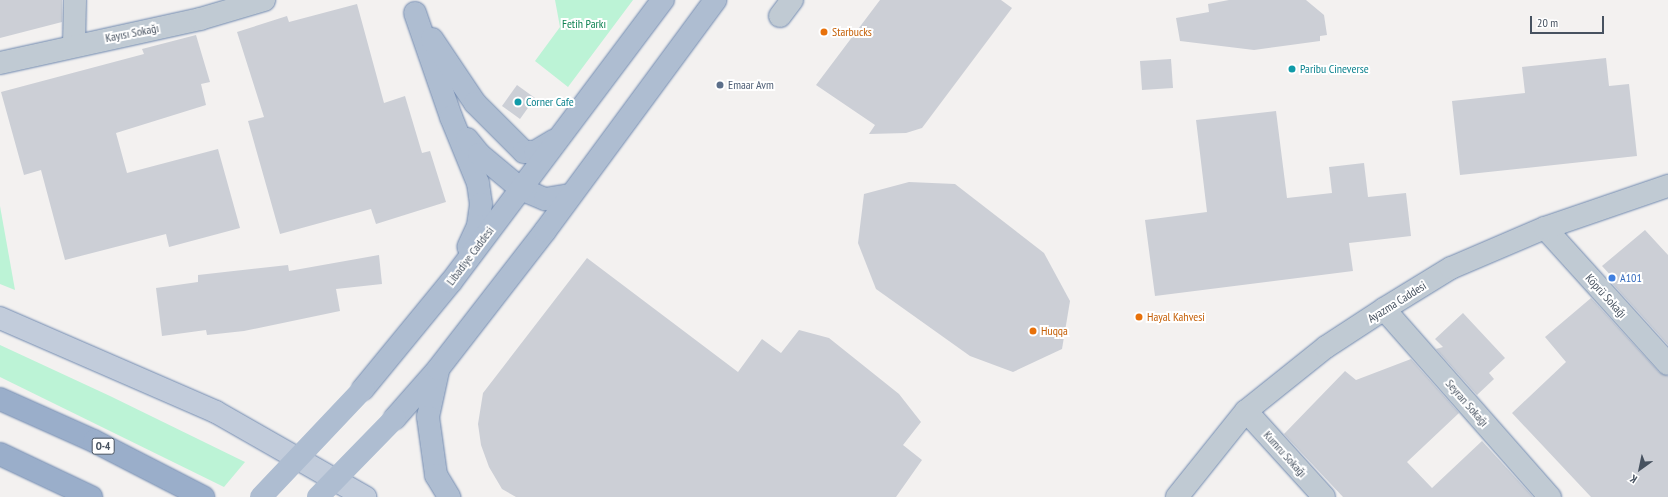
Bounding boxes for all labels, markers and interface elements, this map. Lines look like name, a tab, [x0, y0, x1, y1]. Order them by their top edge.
scale bar	[1532, 8, 1606, 34]
text: 20 m	[1537, 15, 1558, 30]
park label: Fetih Parkı	[562, 17, 606, 31]
street label: Kayısı Sokağı	[104, 21, 160, 45]
place label: Starbucks	[832, 25, 872, 39]
marker: Starbucks	[819, 27, 829, 37]
place label: Paribu Cineverse	[1300, 62, 1369, 76]
marker: Paribu Cineverse	[1287, 64, 1297, 74]
place label: Emaar Avm	[728, 78, 774, 92]
marker: Emaar Avm	[715, 80, 725, 90]
place label: Corner Cafe	[526, 95, 574, 109]
marker: Corner Cafe	[513, 97, 523, 107]
street label: Libadiye Caddesi	[443, 224, 497, 288]
street label: Köprü Sokağı	[1582, 271, 1630, 321]
place label: A101	[1620, 271, 1642, 285]
marker: A101	[1607, 273, 1617, 283]
street label: Ayazma Caddesi	[1365, 278, 1429, 326]
place label: Hayal Kahvesi	[1147, 310, 1205, 324]
marker: Hayal Kahvesi	[1134, 312, 1144, 322]
place label: Huqqa	[1041, 324, 1068, 338]
marker: Huqqa	[1028, 326, 1038, 336]
street label: Seyran Sokağı	[1443, 376, 1491, 430]
street label: Kumru Sokağı	[1260, 428, 1310, 480]
road number: O-4	[91, 437, 115, 455]
north arrow	[1620, 449, 1660, 489]
text: K	[1627, 472, 1640, 486]

